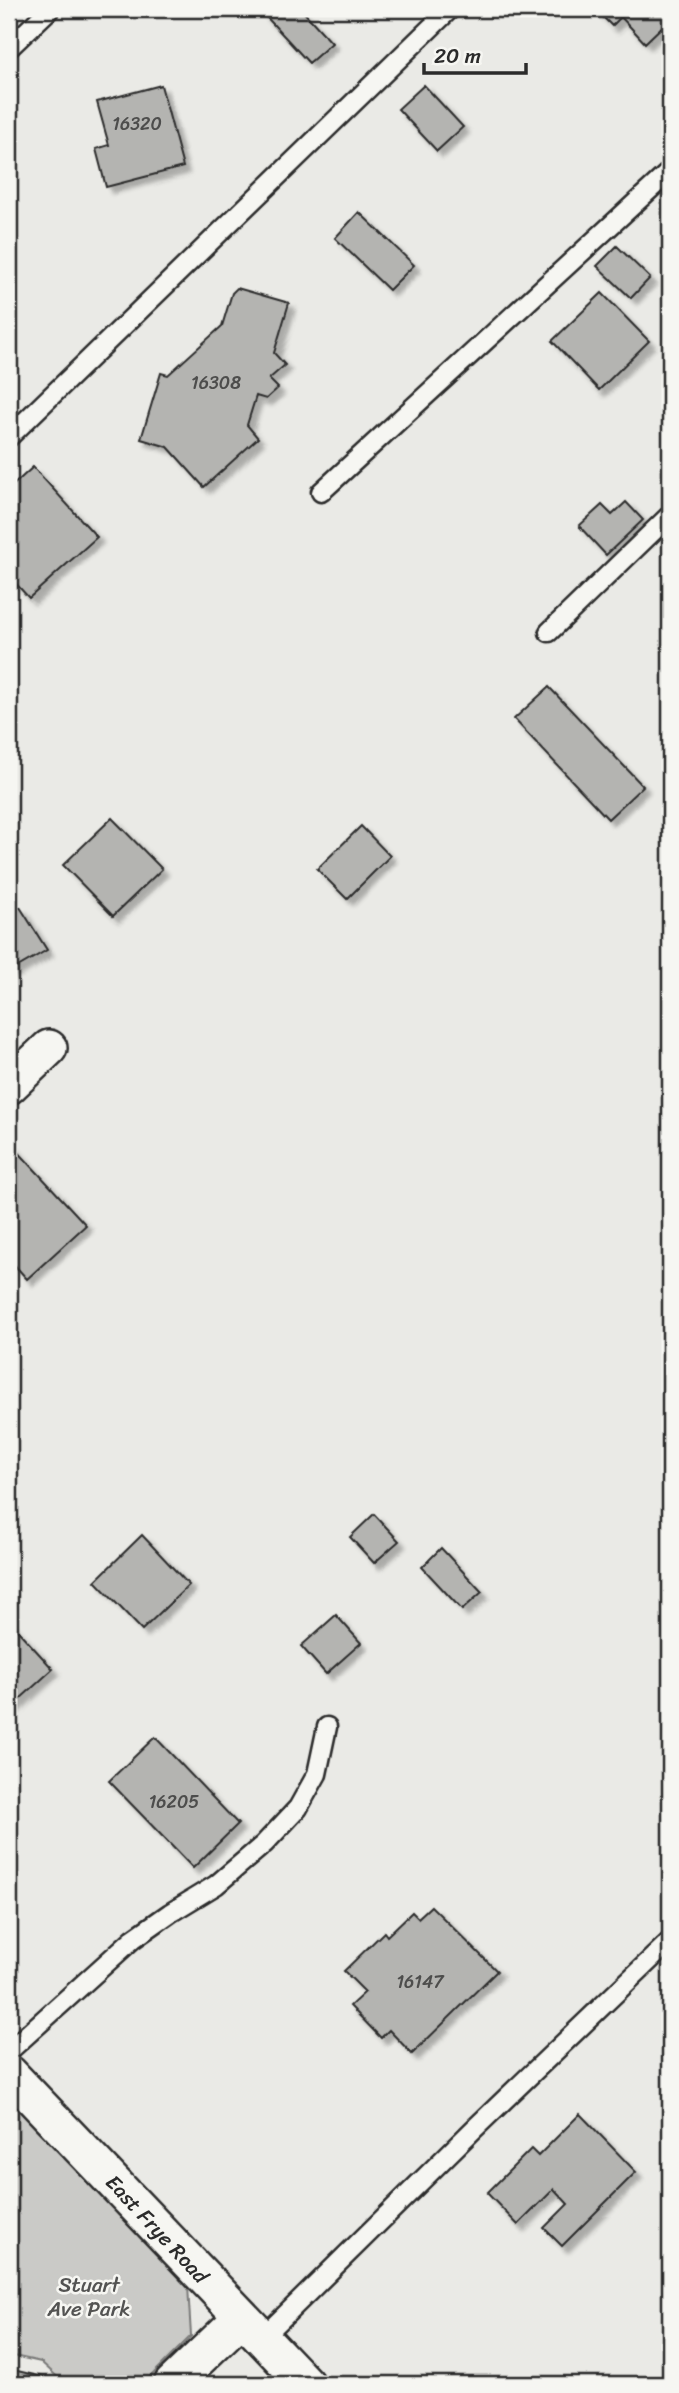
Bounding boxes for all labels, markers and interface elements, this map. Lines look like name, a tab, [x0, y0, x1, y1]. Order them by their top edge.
scale bar	[424, 32, 525, 76]
text: 20 m	[434, 37, 481, 75]
house number: 16320	[112, 108, 162, 140]
house number: 16308	[191, 367, 241, 399]
house number: 16205	[149, 1786, 199, 1818]
house number: 16147	[396, 1966, 445, 1998]
street label: East Frye Road	[96, 2165, 220, 2294]
park label: Stuart Ave Park	[47, 2266, 130, 2328]

